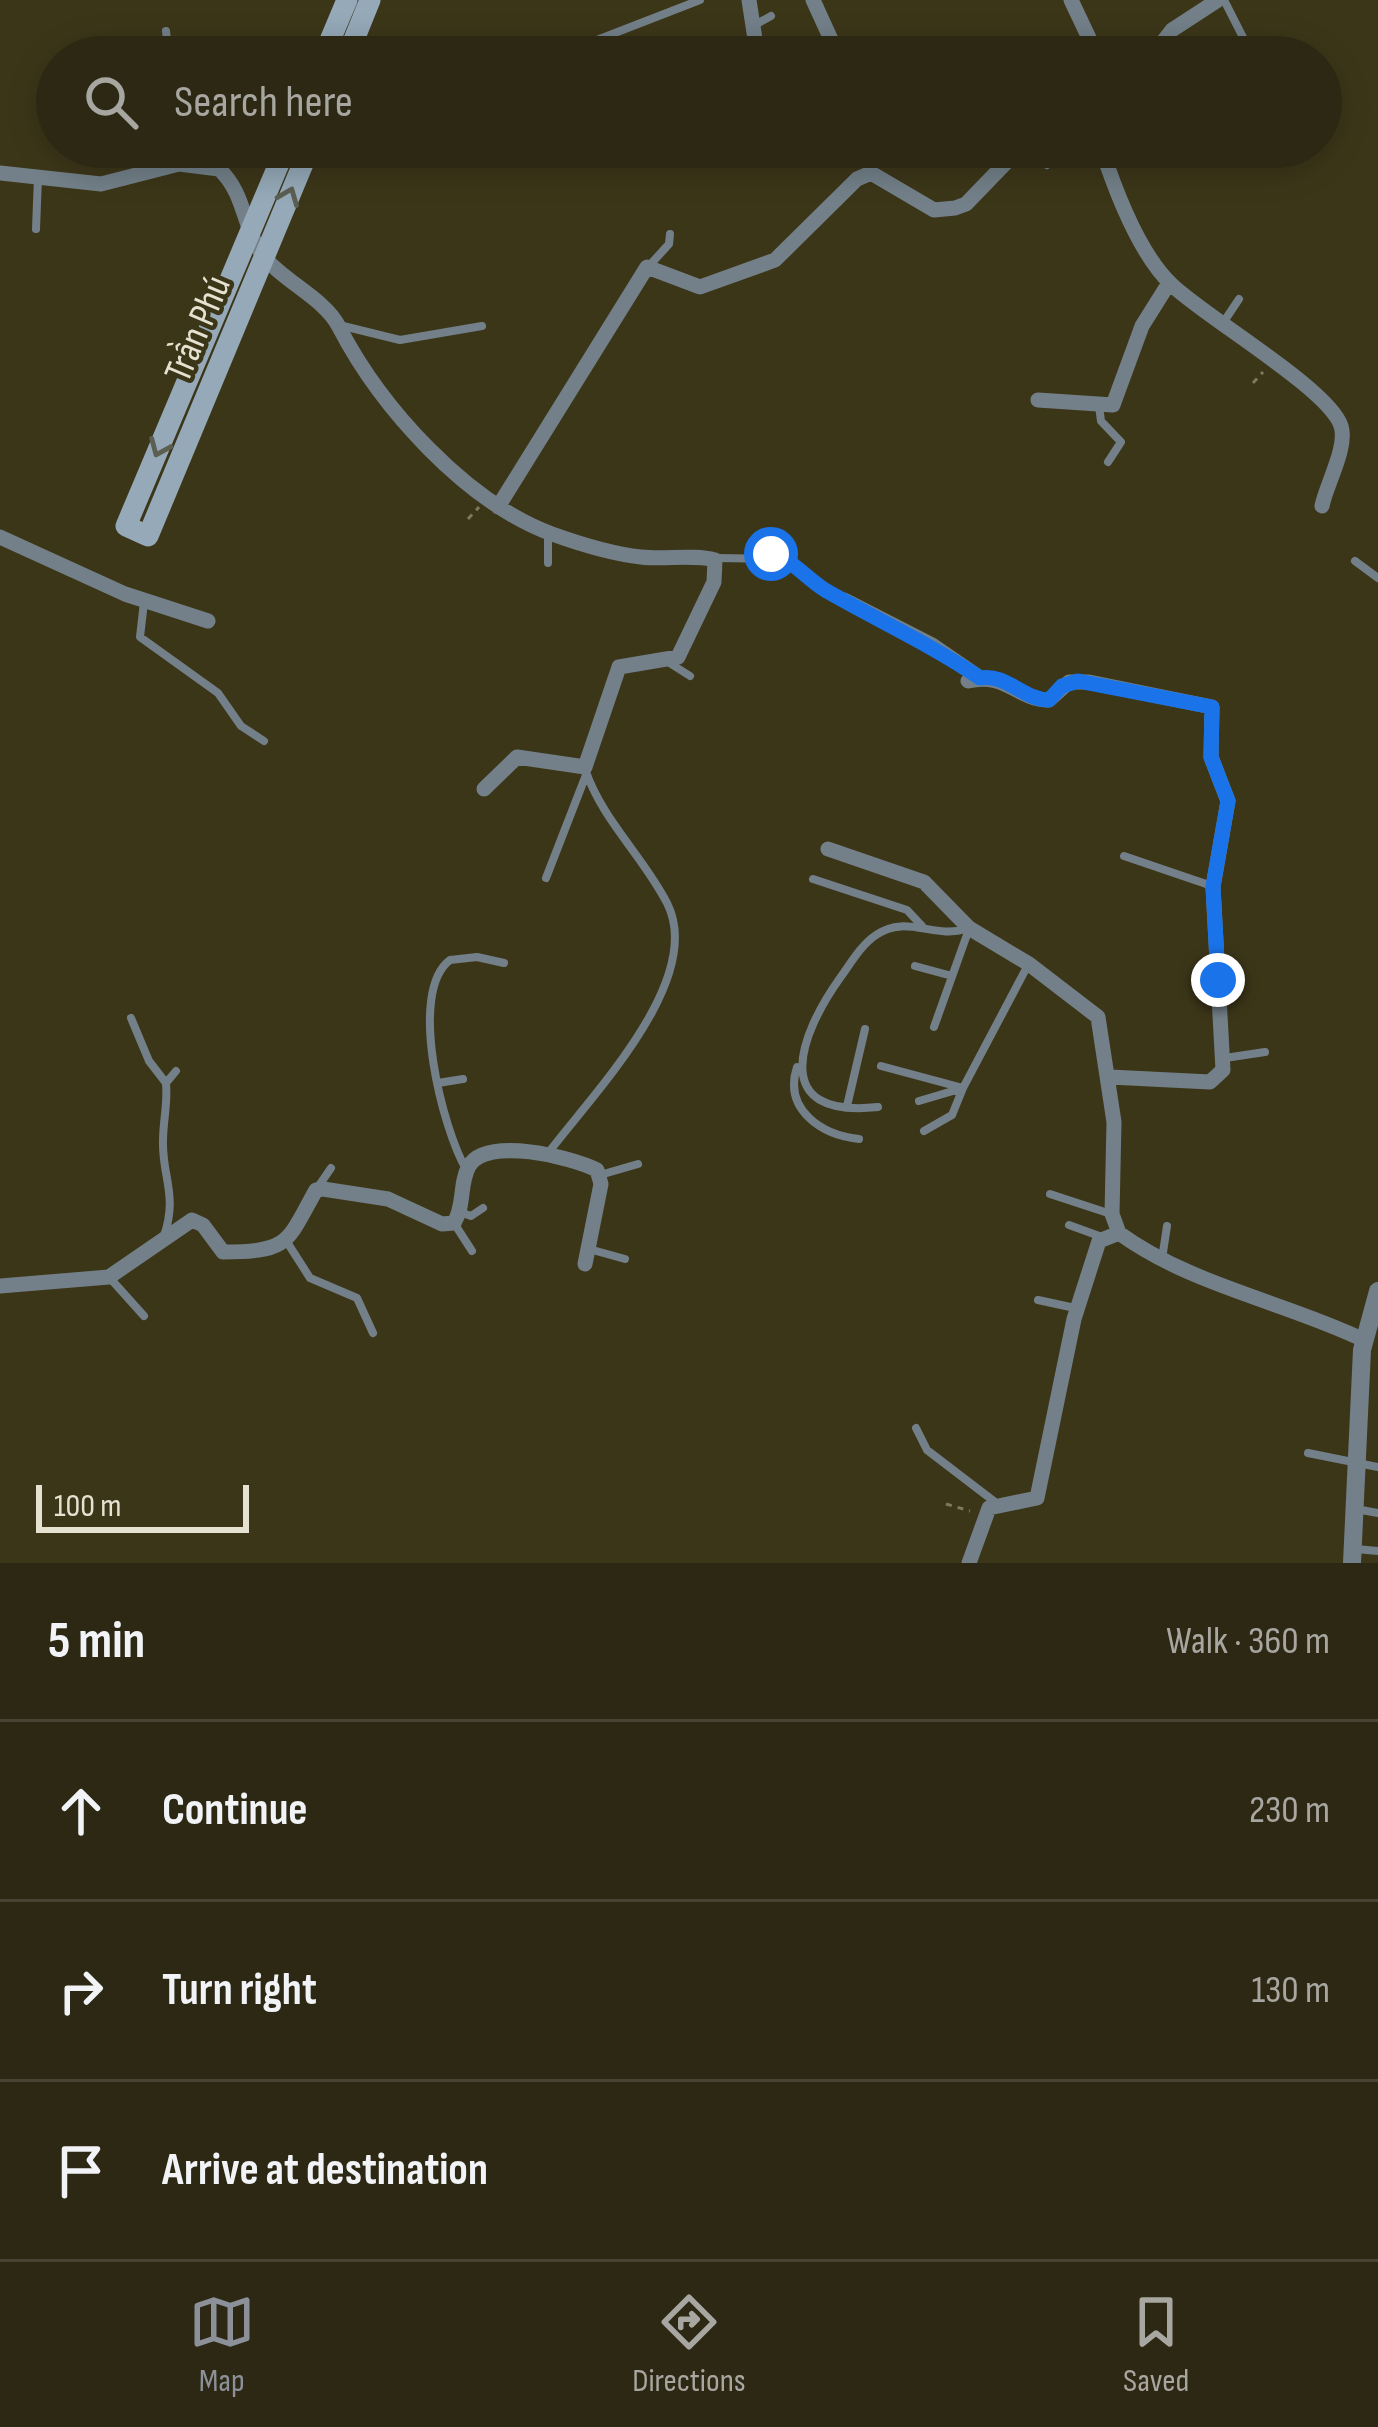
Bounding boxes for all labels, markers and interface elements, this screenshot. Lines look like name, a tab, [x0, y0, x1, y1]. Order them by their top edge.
search box	[36, 36, 1342, 168]
icon: search	[78, 69, 144, 135]
text: Search here	[174, 75, 353, 130]
one-way arrow	[275, 186, 299, 207]
street label: Trần Phú	[155, 269, 242, 389]
one-way arrow	[149, 436, 173, 457]
route start	[744, 527, 798, 581]
route end	[1191, 953, 1245, 1007]
scale bar	[36, 1479, 249, 1532]
text: 100 m	[54, 1486, 121, 1526]
text: 5 min	[48, 1611, 145, 1672]
text: Walk · 360 m	[1166, 1618, 1330, 1665]
icon: ahead	[48, 1778, 114, 1844]
text: Continue	[162, 1783, 308, 1838]
text: 230 m	[1249, 1787, 1330, 1834]
icon: right	[48, 1958, 114, 2024]
text: Turn right	[162, 1963, 317, 2018]
text: 130 m	[1251, 1967, 1330, 2014]
icon: arrive	[48, 2138, 114, 2204]
text: Arrive at destination	[162, 2143, 488, 2198]
tab: Map	[189, 2289, 255, 2401]
tab: Directions	[632, 2289, 746, 2401]
tab: Saved	[1123, 2289, 1189, 2401]

